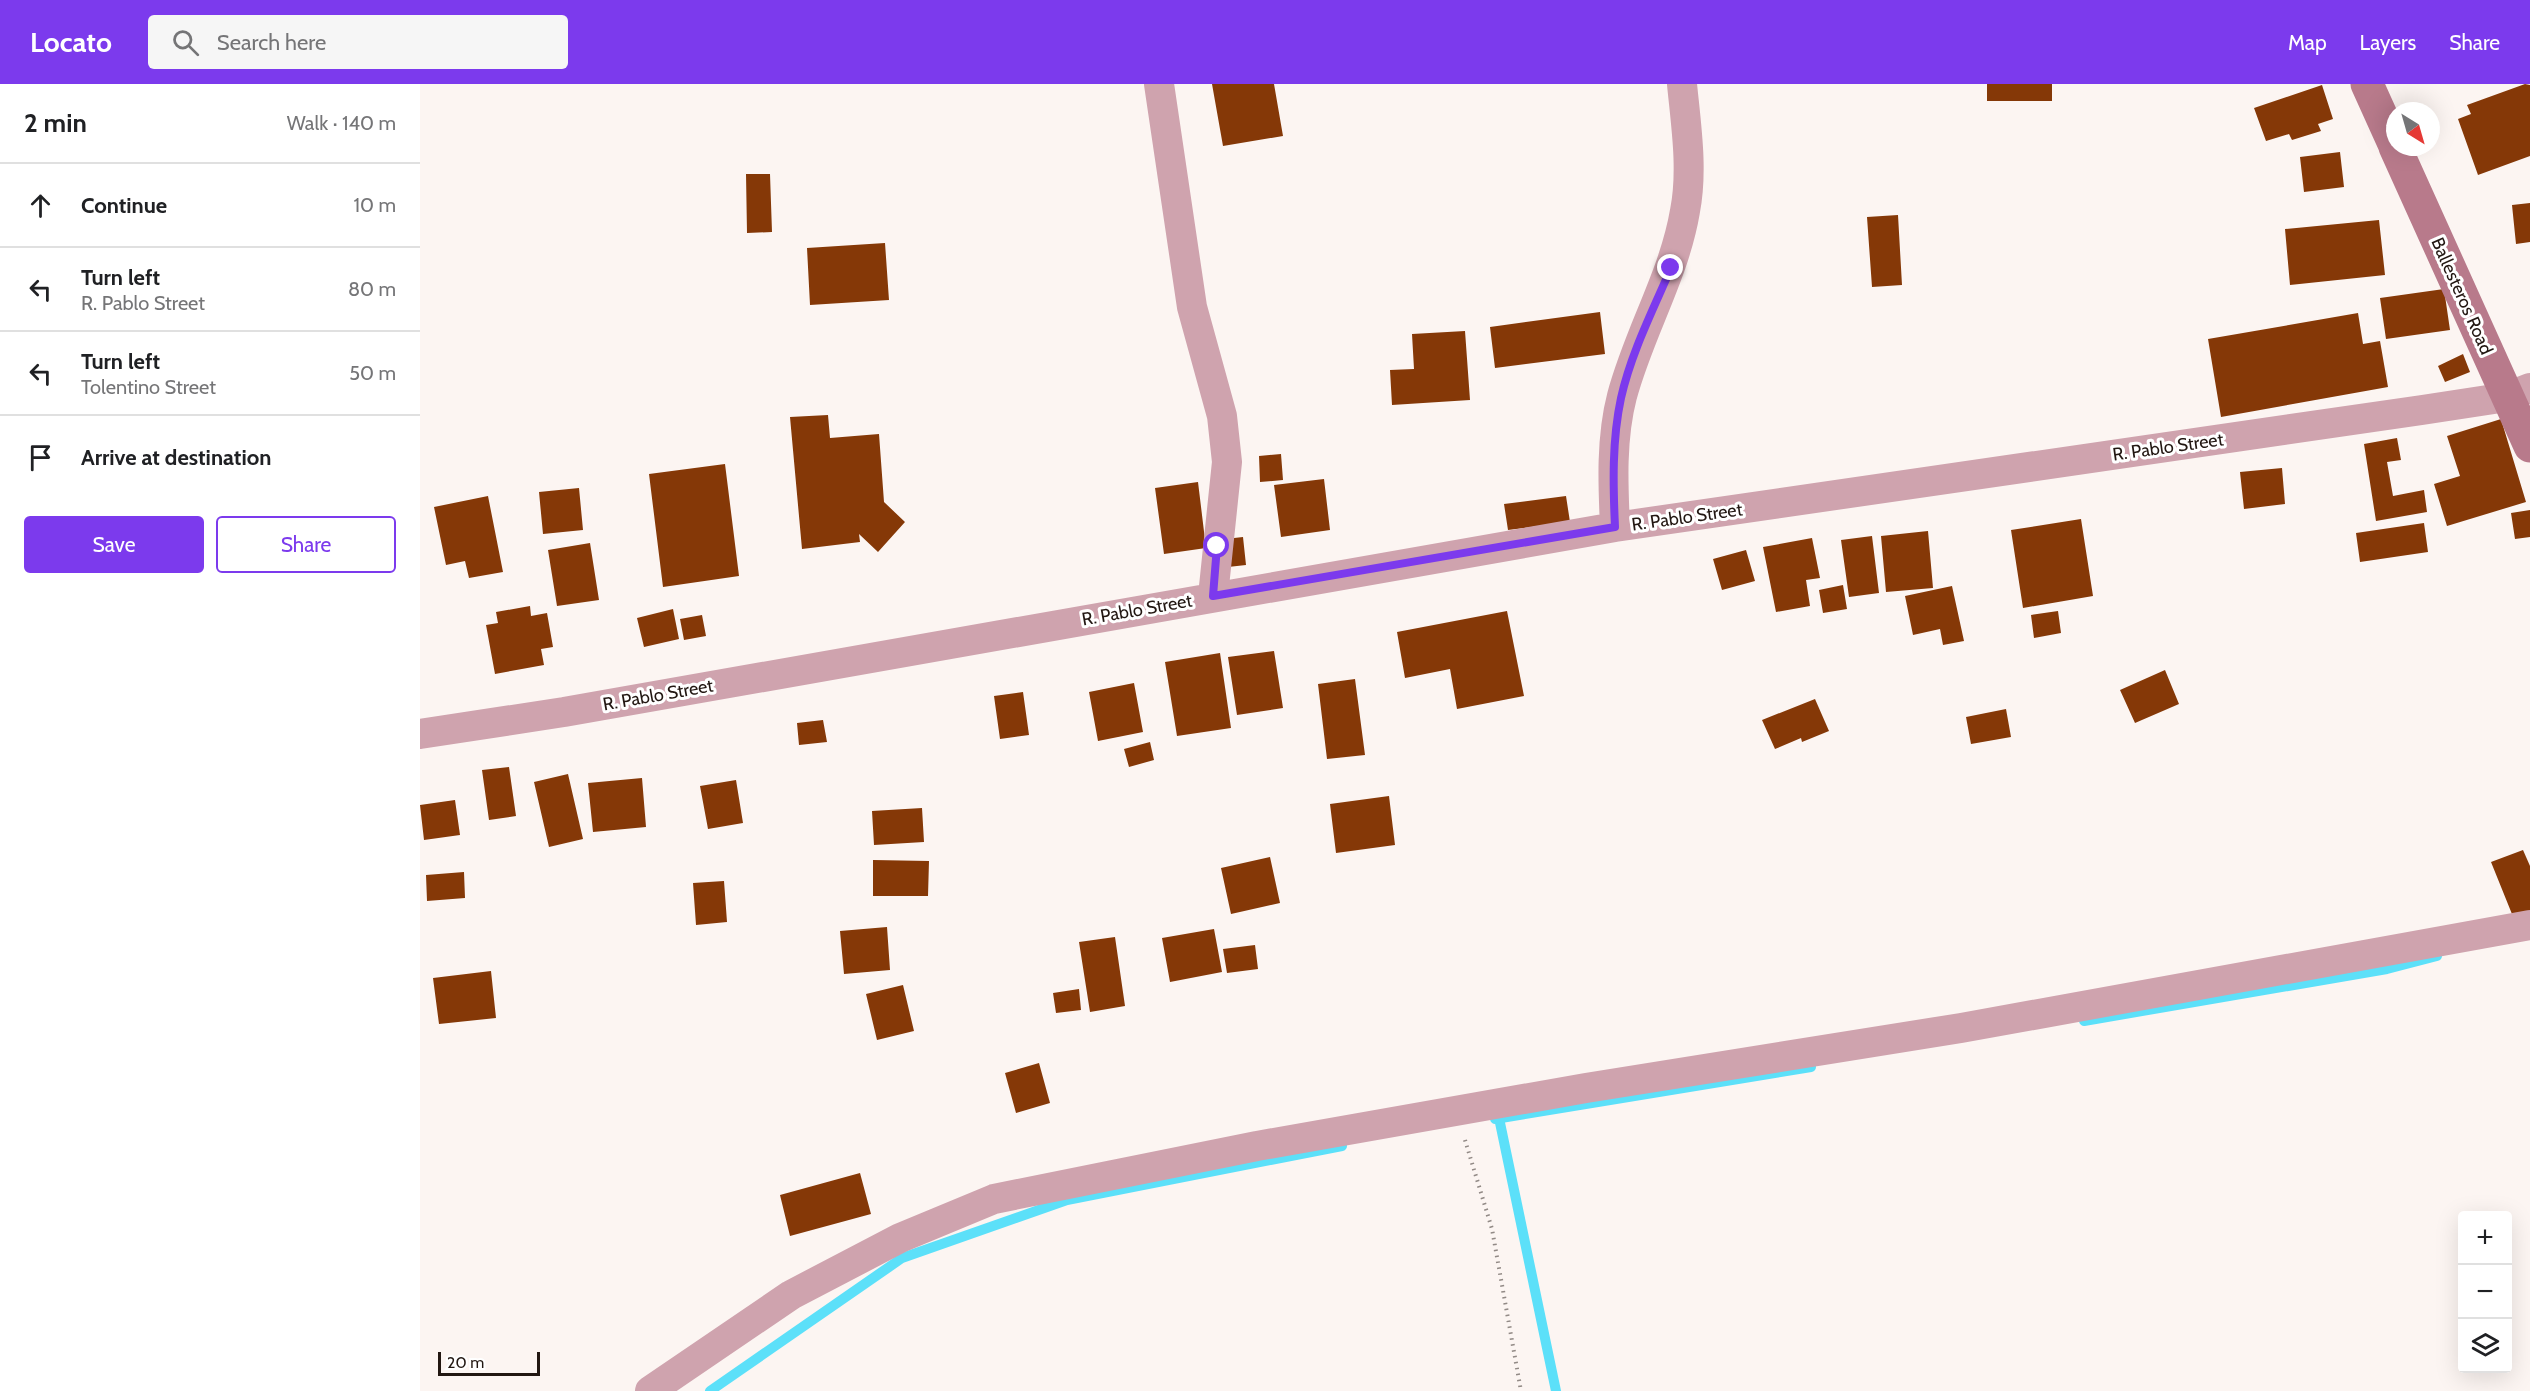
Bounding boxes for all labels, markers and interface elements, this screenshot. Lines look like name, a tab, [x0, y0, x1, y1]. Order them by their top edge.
search box	[148, 15, 568, 69]
text: Locato	[30, 25, 112, 59]
icon: search	[169, 26, 202, 59]
text: Search here	[217, 29, 326, 56]
text: Map	[2288, 30, 2327, 55]
text: Layers	[2360, 30, 2416, 55]
text: Share	[2449, 30, 2500, 55]
north arrow	[2386, 102, 2440, 156]
text: 2 min	[24, 107, 87, 139]
text: Walk · 140 m	[287, 111, 396, 135]
icon: ahead	[24, 189, 57, 222]
text: Continue	[81, 192, 167, 219]
text: 10 m	[353, 193, 396, 217]
street label: Ballesteros Road	[2426, 234, 2498, 358]
route end	[1657, 254, 1683, 280]
text: Turn left	[81, 264, 160, 291]
icon: left	[24, 273, 57, 306]
text: 80 m	[348, 277, 396, 301]
text: R. Pablo Street	[81, 291, 205, 315]
text: Turn left	[81, 348, 160, 375]
icon: left	[24, 357, 57, 390]
text: 50 m	[349, 361, 396, 385]
text: Tolentino Street	[81, 375, 216, 399]
street label: R. Pablo Street	[2111, 428, 2225, 466]
icon: arrive	[24, 441, 57, 474]
text: Arrive at destination	[81, 444, 271, 471]
street label: R. Pablo Street	[1630, 498, 1744, 536]
button: Save	[24, 516, 204, 573]
button: Share	[216, 516, 396, 573]
route start	[1203, 532, 1229, 558]
street label: R. Pablo Street	[1080, 589, 1194, 631]
street label: R. Pablo Street	[601, 674, 715, 716]
map controls	[2458, 1211, 2512, 1373]
button: +	[2458, 1211, 2512, 1265]
button: −	[2458, 1265, 2512, 1319]
button: layers	[2458, 1319, 2512, 1373]
scale bar	[438, 1349, 540, 1376]
text: 20 m	[447, 1353, 484, 1372]

